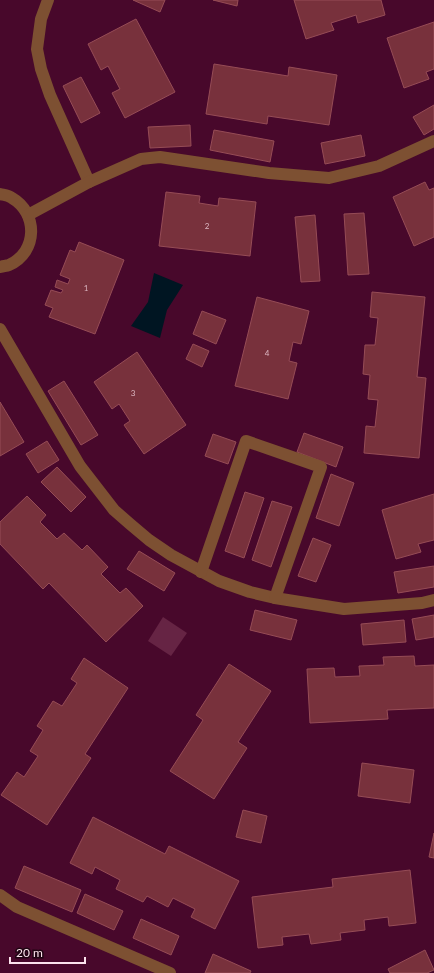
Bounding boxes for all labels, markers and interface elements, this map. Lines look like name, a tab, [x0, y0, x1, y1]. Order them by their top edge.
house number: 2	[205, 221, 210, 231]
house number: 1	[84, 283, 89, 293]
house number: 4	[265, 348, 270, 358]
house number: 3	[131, 388, 136, 398]
scale bar	[10, 939, 85, 965]
text: 20 m	[16, 945, 43, 960]

